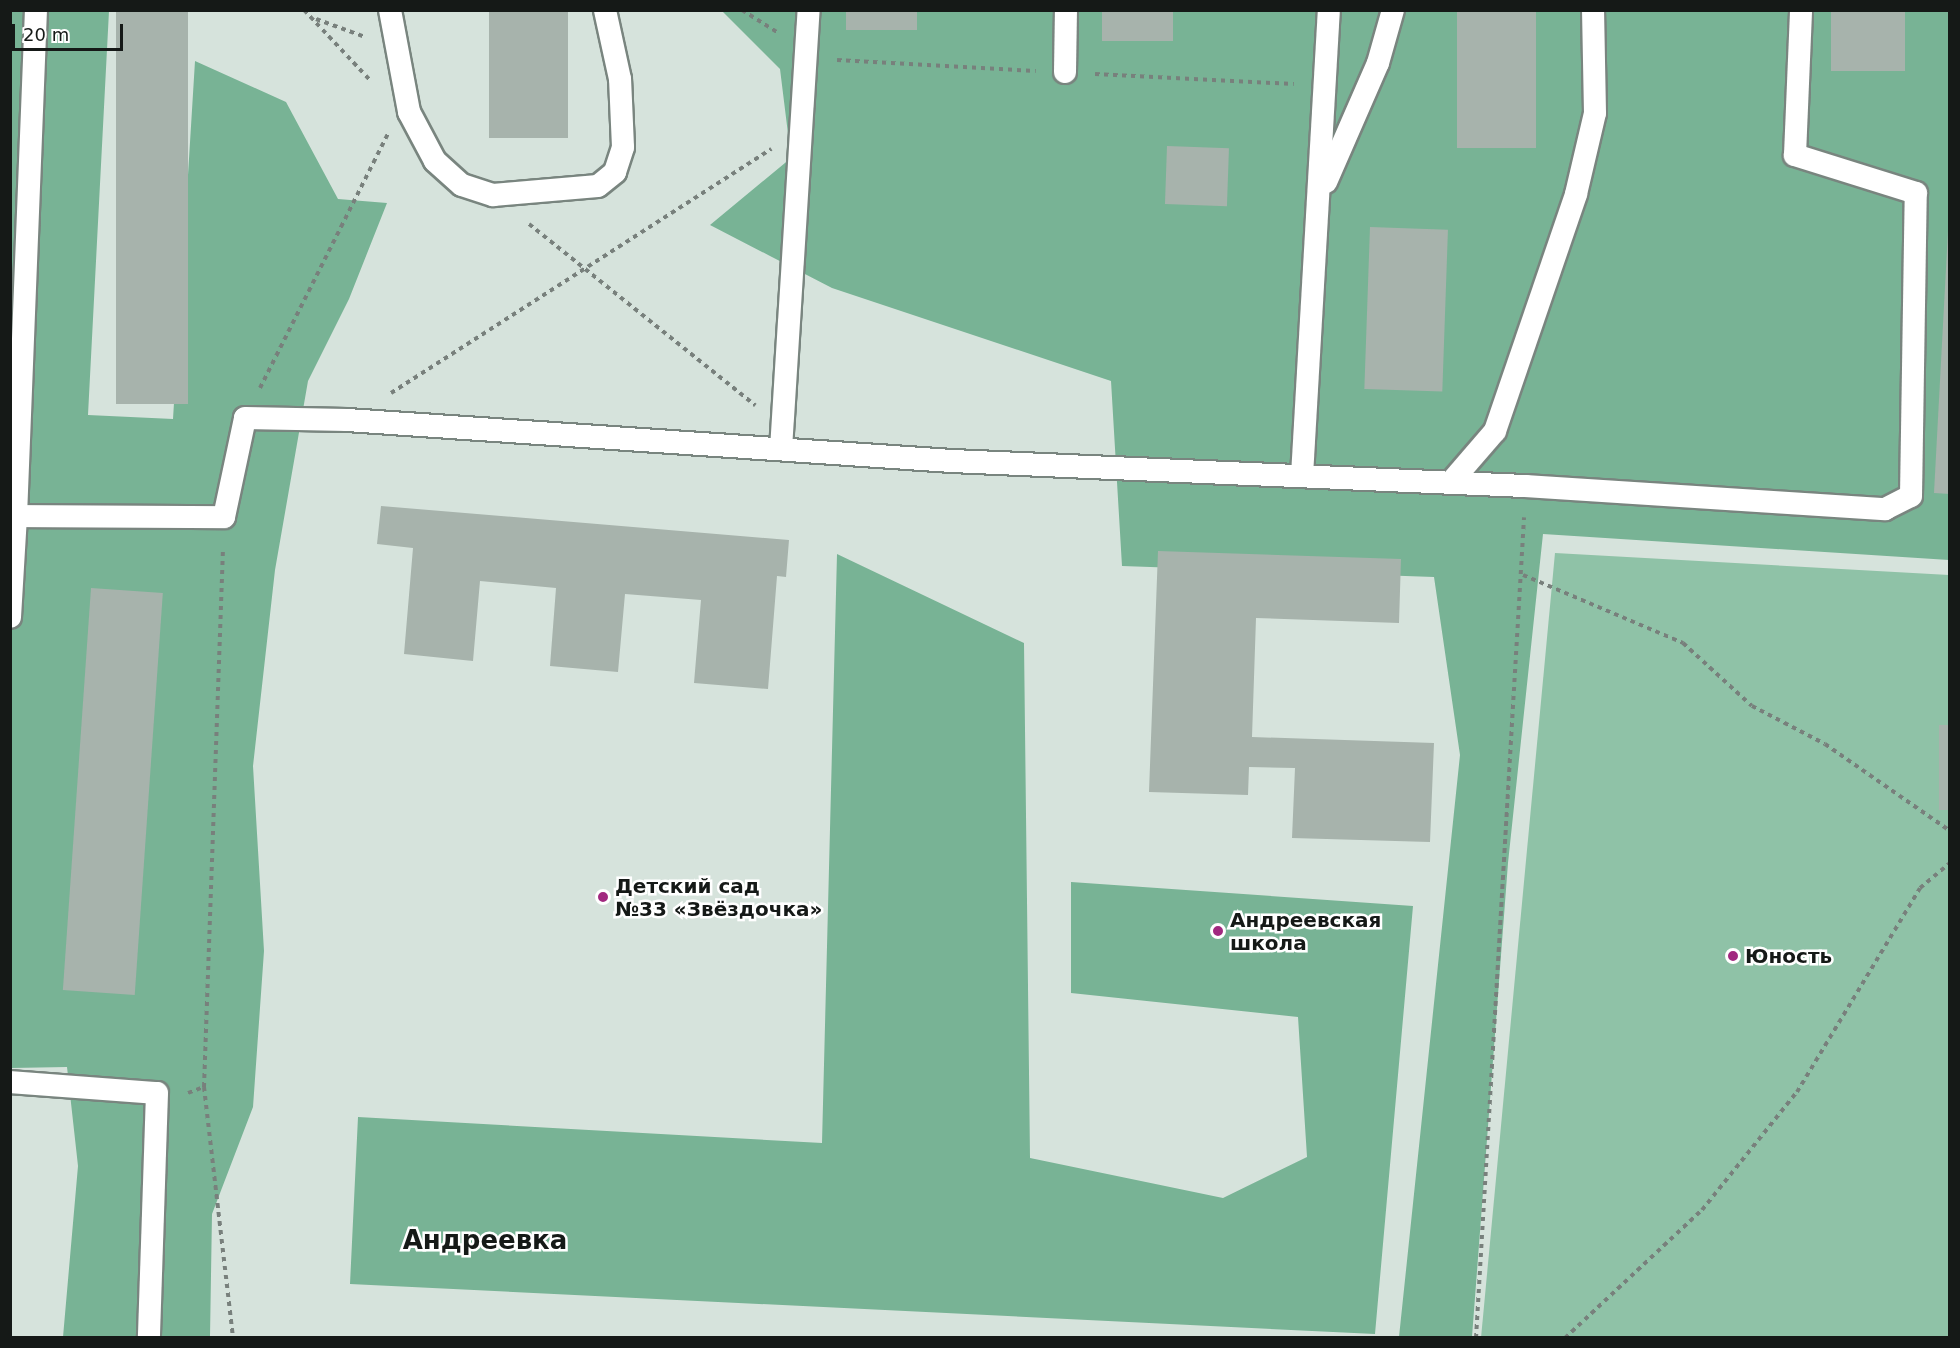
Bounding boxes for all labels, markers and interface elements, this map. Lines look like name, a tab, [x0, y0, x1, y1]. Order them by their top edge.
scale bar	[15, 12, 126, 50]
text: 20 m	[23, 24, 69, 45]
place label: Детский сад №33 «Звёздочка»	[615, 874, 822, 921]
marker: Детский сад №33 «Звёздочка»	[596, 890, 610, 904]
place label: Андреевская школа	[1230, 908, 1381, 955]
marker: Андреевская школа	[1211, 924, 1225, 938]
place label: Юность	[1745, 944, 1832, 968]
marker: Юность	[1726, 949, 1740, 963]
district label: Андреевка	[403, 1225, 567, 1257]

